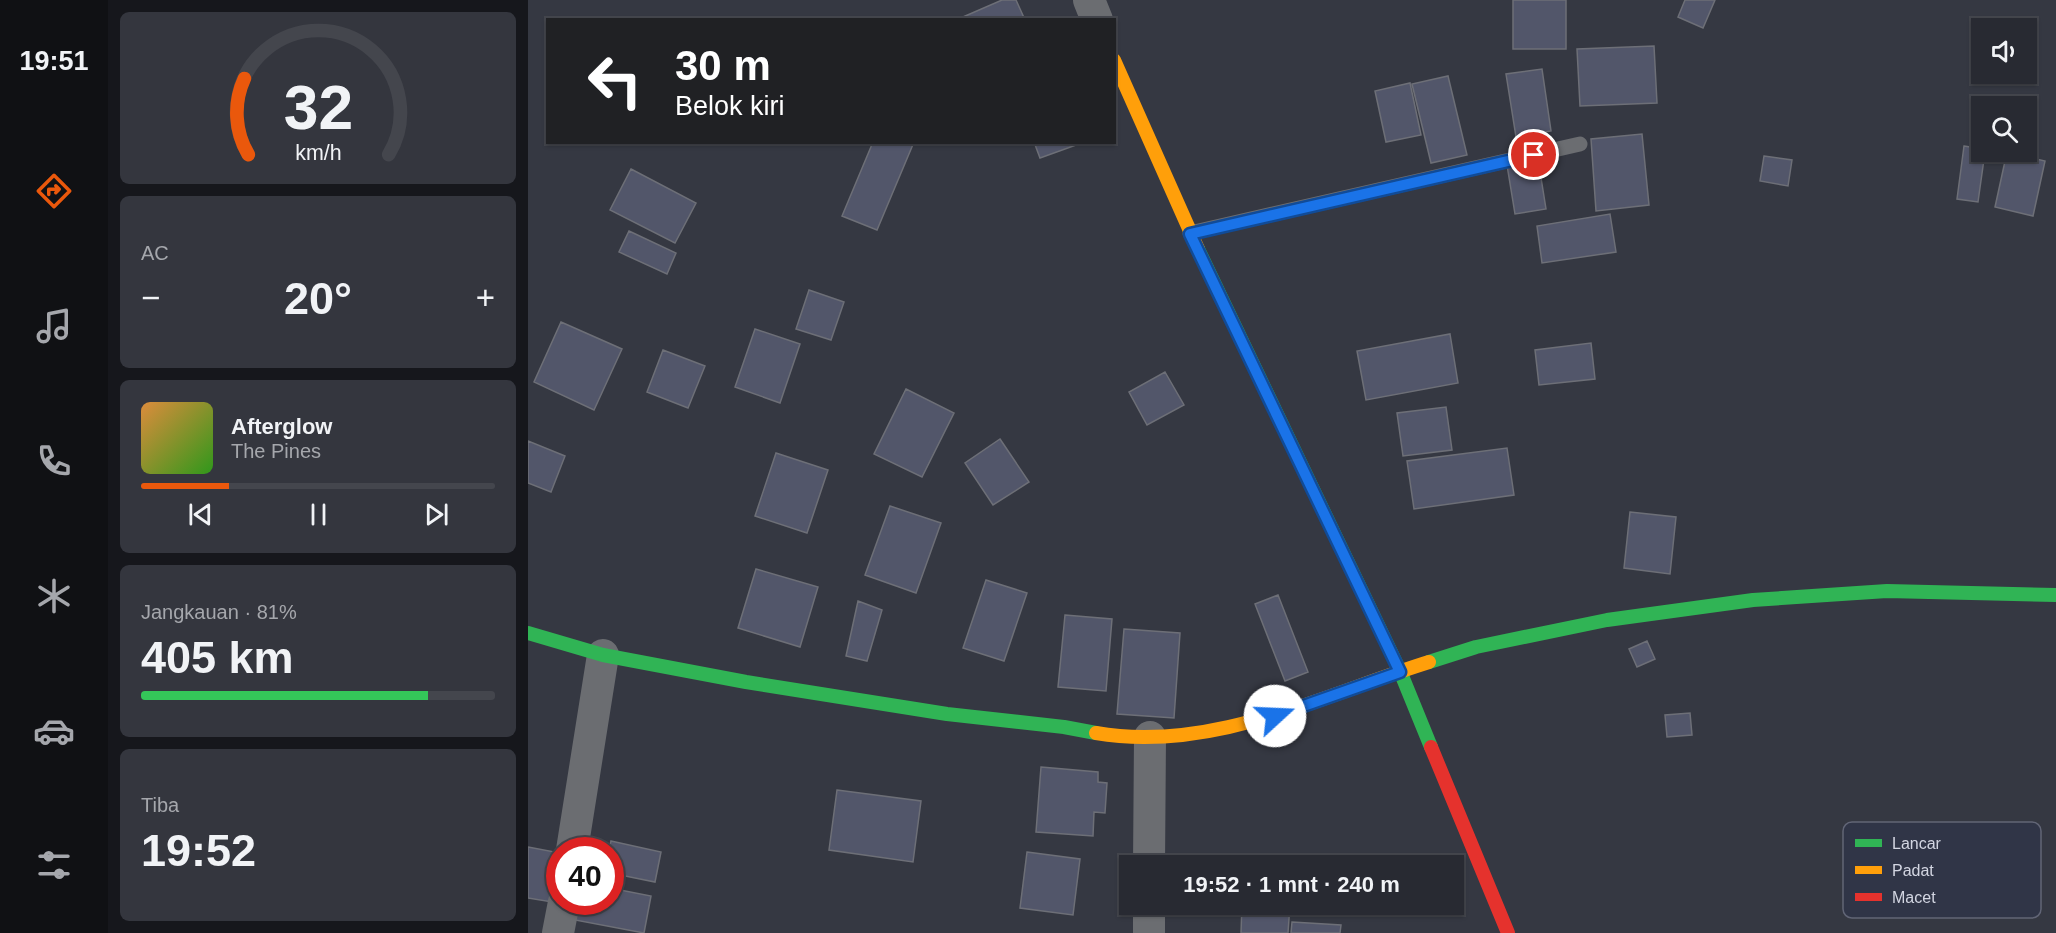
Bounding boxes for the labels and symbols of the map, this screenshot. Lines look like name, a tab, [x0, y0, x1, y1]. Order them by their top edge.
pin	[1508, 129, 1559, 180]
position arrow	[1243, 684, 1307, 748]
legend	[1843, 822, 2041, 918]
text: Lancar	[1892, 835, 1942, 852]
speed limit sign: 40	[546, 837, 624, 915]
text: Padat	[1892, 862, 1934, 879]
text: Macet	[1892, 889, 1936, 906]

